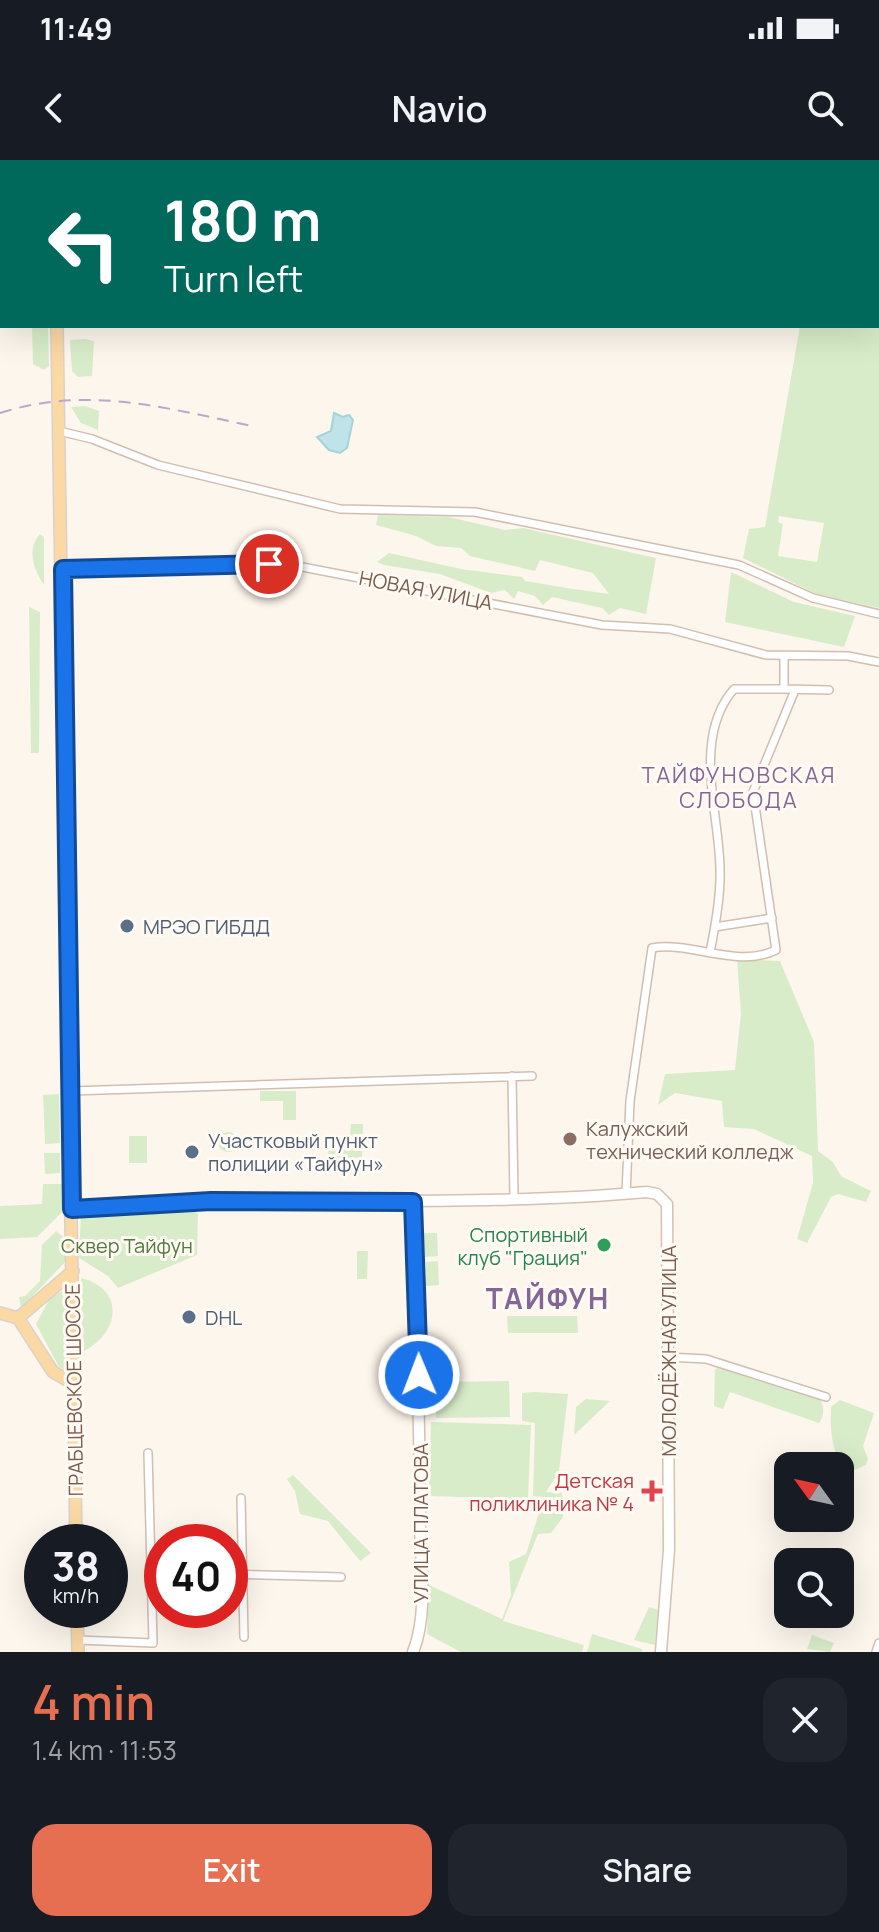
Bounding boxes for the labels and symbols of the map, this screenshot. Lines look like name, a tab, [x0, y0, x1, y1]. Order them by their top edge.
pin	[235, 530, 303, 598]
street label: НОВАЯ УЛИЦА	[357, 564, 495, 616]
district label: ТАЙФУНОВСКАЯ СЛОБОДА	[642, 760, 836, 815]
place label: МРЭО ГИБДД	[143, 913, 270, 940]
marker: МРЭО ГИБДД	[118, 917, 136, 935]
place label: Калужский технический колледж	[586, 1115, 794, 1165]
place label: Участковый пункт полиции «Тайфун»	[208, 1127, 384, 1177]
marker: Калужский технический колледж	[561, 1130, 579, 1148]
marker: Участковый пункт полиции «Тайфун»	[183, 1143, 201, 1161]
place label: Спортивный клуб "Грация"	[458, 1221, 588, 1271]
park label: Сквер Тайфун	[61, 1232, 193, 1259]
marker: Спортивный клуб "Грация"	[595, 1236, 613, 1254]
street label: МОЛОДЁЖНАЯ УЛИЦА	[655, 1245, 682, 1457]
district label: ТАЙФУН	[486, 1279, 610, 1317]
street label: ГРАБЦЕВСКОЕ ШОССЕ	[59, 1283, 89, 1497]
place label: DHL	[205, 1304, 242, 1331]
marker: DHL	[180, 1308, 198, 1326]
position arrow	[377, 1333, 461, 1417]
street label: УЛИЦА ПЛАТОВА	[407, 1442, 434, 1603]
north arrow	[774, 1452, 854, 1532]
place label: Детская поликлиника № 4	[469, 1467, 634, 1517]
marker: Детская поликлиника № 4	[641, 1480, 663, 1502]
speed limit sign: 40	[144, 1524, 248, 1628]

